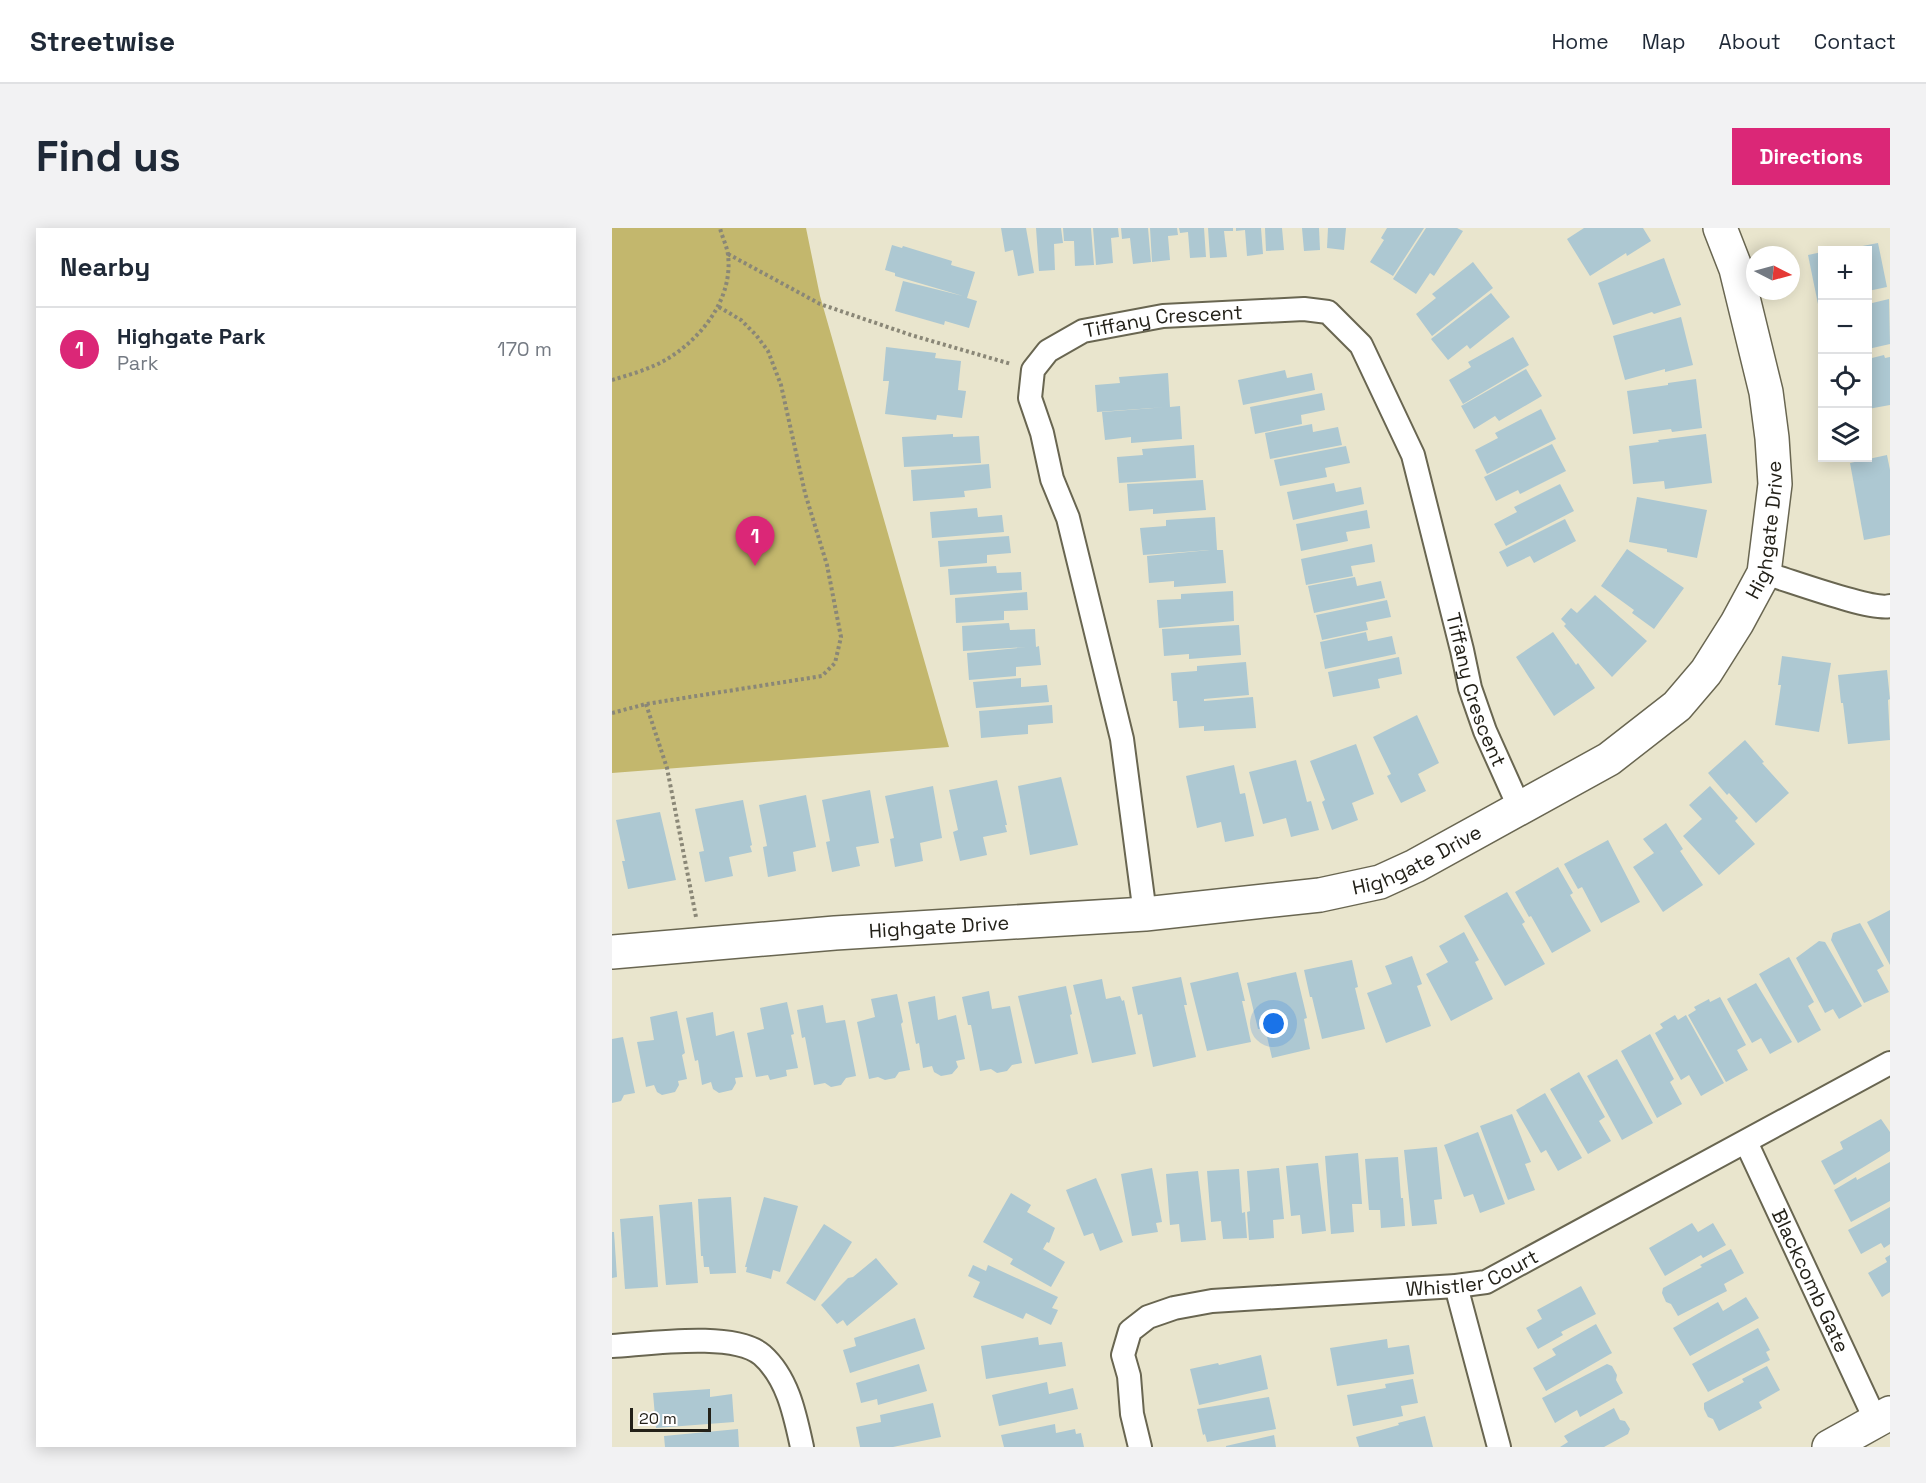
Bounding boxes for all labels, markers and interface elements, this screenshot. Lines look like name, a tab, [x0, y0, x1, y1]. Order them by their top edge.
text: Streetwise	[30, 23, 175, 59]
text: Home	[1551, 28, 1609, 55]
text: Map	[1642, 28, 1686, 55]
text: About	[1719, 28, 1781, 55]
text: Contact	[1814, 28, 1896, 55]
button: Directions	[1732, 128, 1890, 185]
text: Find us	[36, 130, 181, 183]
north arrow	[1746, 246, 1800, 300]
map controls	[1818, 246, 1872, 462]
button: +	[1818, 246, 1872, 300]
text: Nearby	[60, 250, 150, 284]
street label: Tiffany Crescent	[1082, 299, 1243, 344]
button: −	[1818, 300, 1872, 354]
text: Highgate Park	[117, 322, 266, 350]
text: 1	[75, 336, 84, 362]
text: 170 m	[497, 336, 552, 362]
text: Park	[117, 350, 159, 376]
button: locate	[1818, 354, 1872, 408]
button: layers	[1818, 408, 1872, 462]
street label: Highgate Drive	[1739, 460, 1788, 604]
pin: 1	[736, 516, 774, 566]
street label: Tiffany Crescent	[1440, 610, 1512, 771]
street label: Highgate Drive	[1350, 819, 1486, 901]
street label: Highgate Drive	[868, 909, 1010, 944]
your location	[1259, 1009, 1288, 1038]
street label: Blackcomb Gate	[1766, 1205, 1855, 1357]
street label: Whistler Court	[1405, 1243, 1543, 1302]
scale bar	[630, 1405, 711, 1432]
text: 20 m	[639, 1408, 677, 1429]

